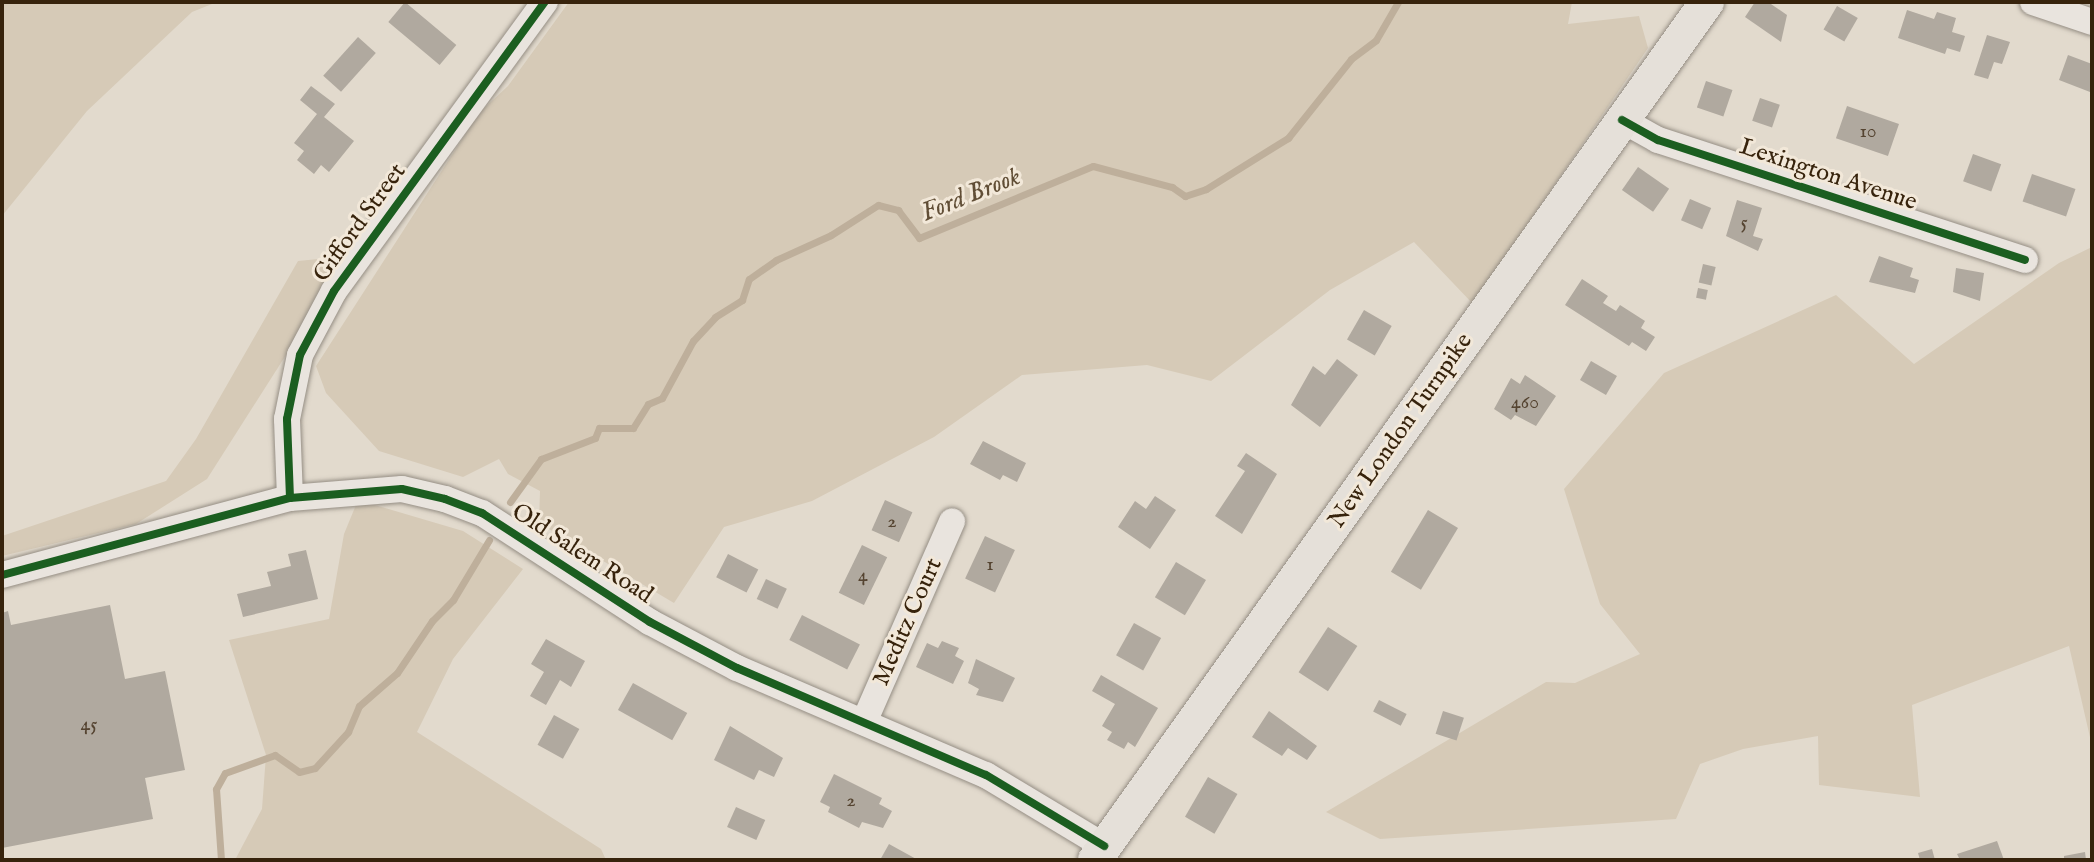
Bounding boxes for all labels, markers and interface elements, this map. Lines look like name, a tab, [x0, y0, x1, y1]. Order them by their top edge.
house number: 10	[1859, 119, 1877, 143]
street label: Lexington Avenue	[1736, 133, 1920, 217]
street label: Gifford Street	[307, 158, 413, 288]
water label: Ford Brook	[917, 161, 1025, 229]
house number: 5	[1740, 210, 1748, 234]
street label: New London Turnpike	[1323, 328, 1479, 534]
house number: 460	[1511, 390, 1539, 414]
street label: Old Salem Road	[506, 498, 658, 610]
house number: 2	[887, 509, 897, 533]
house number: 1	[986, 552, 994, 576]
street label: Meditz Court	[867, 554, 949, 690]
house number: 4	[858, 563, 868, 587]
house number: 45	[81, 712, 97, 736]
house number: 2	[846, 788, 856, 812]

